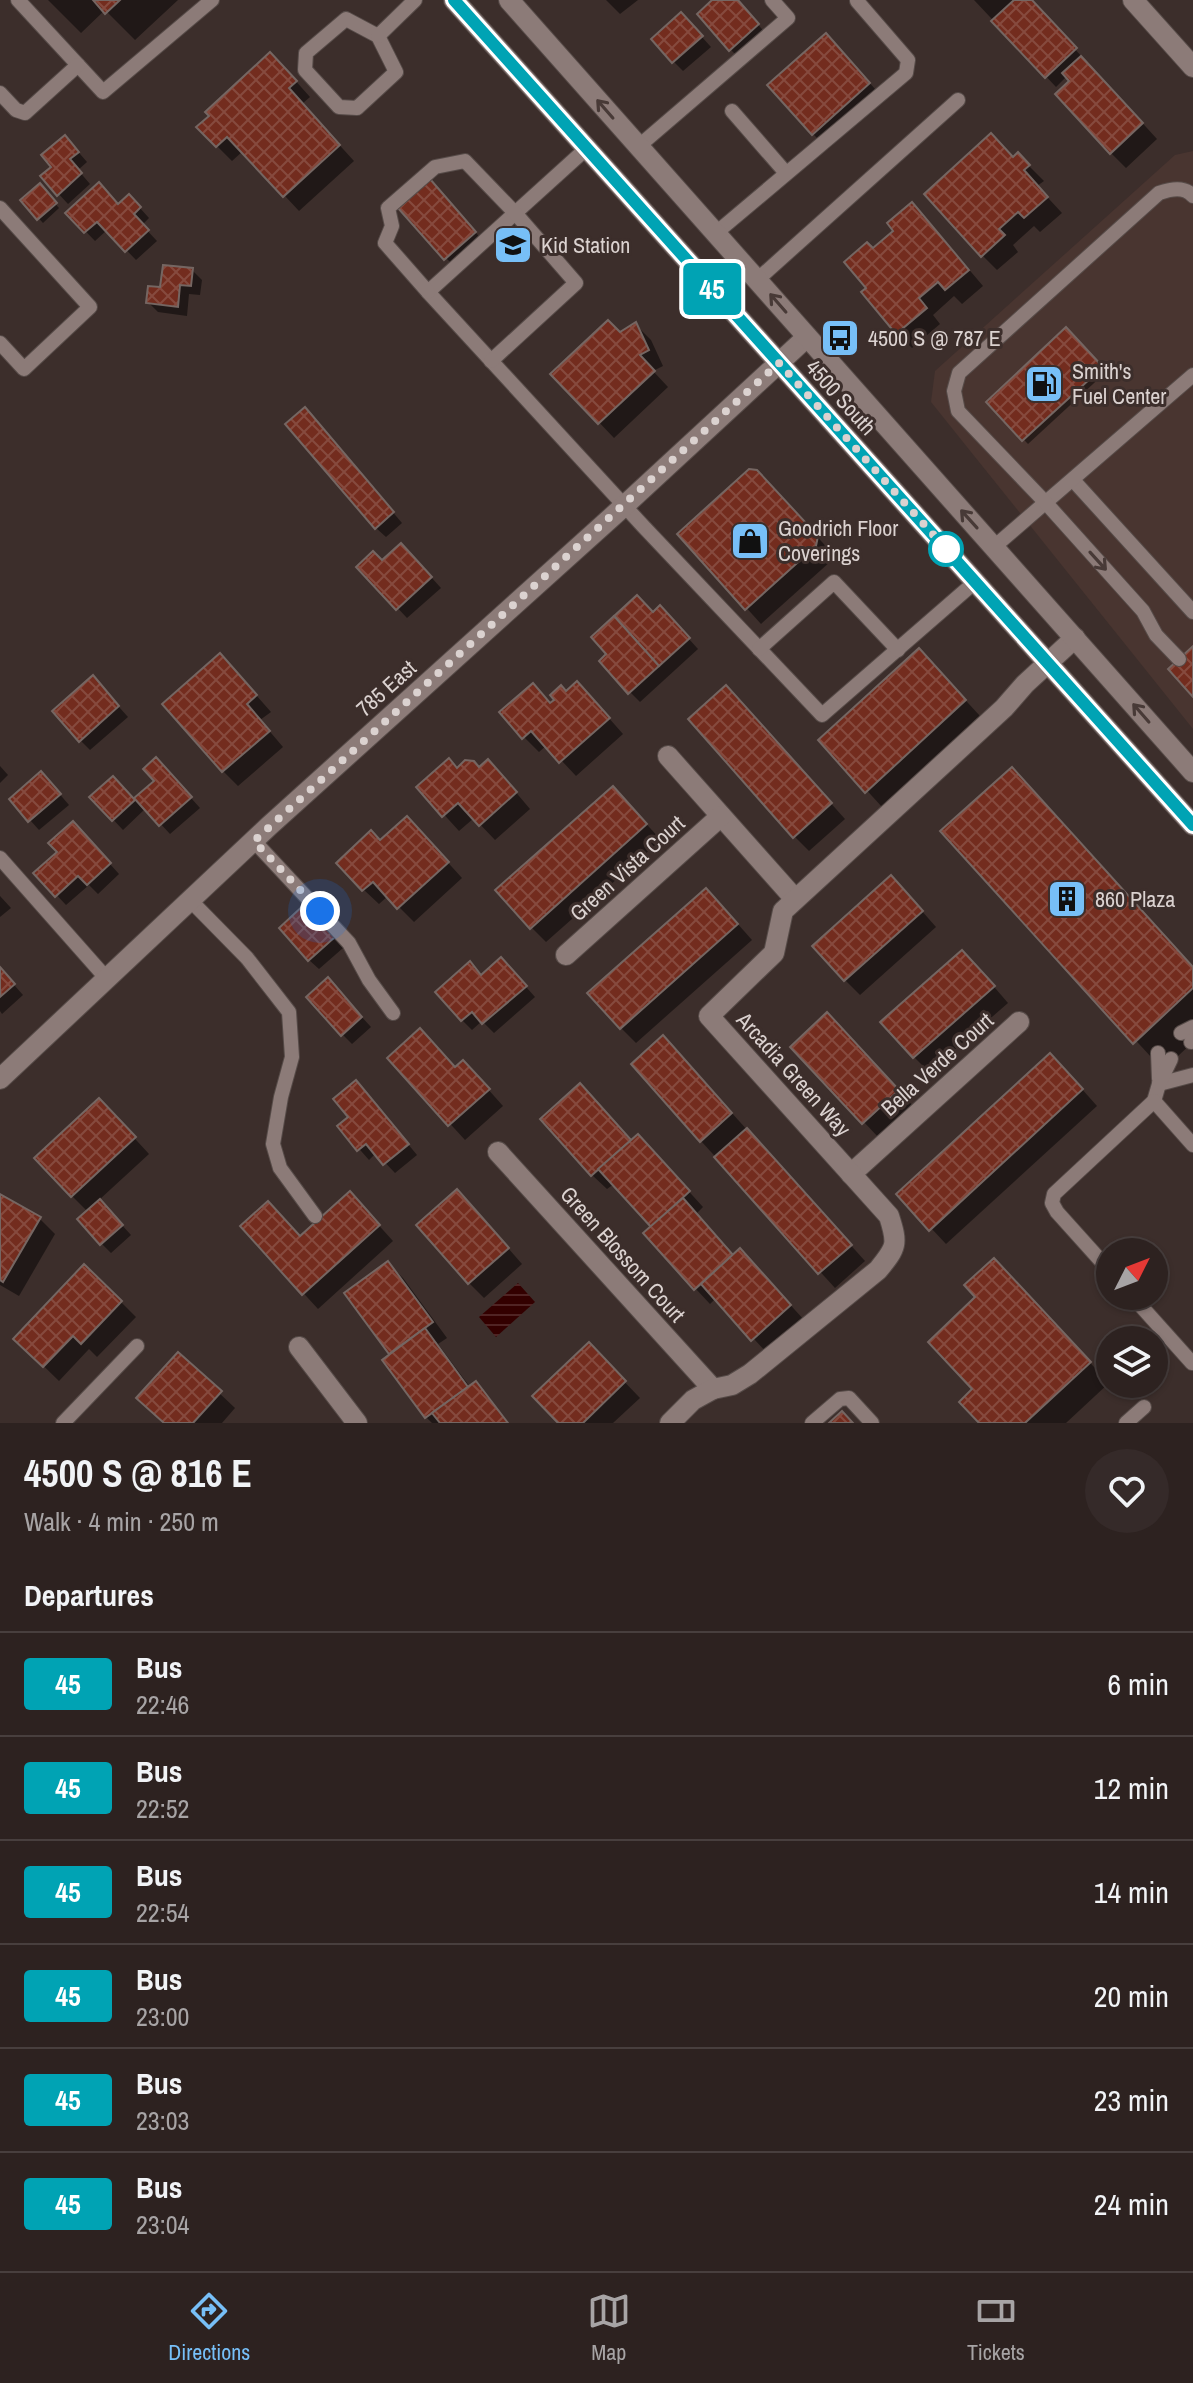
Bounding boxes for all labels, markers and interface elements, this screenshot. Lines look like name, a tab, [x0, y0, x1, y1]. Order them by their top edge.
one-way arrow	[597, 99, 615, 119]
school or university icon: Kid Station	[492, 224, 534, 266]
place label: Kid Station	[541, 230, 630, 260]
line badge: 45	[676, 263, 748, 315]
text: 45	[699, 270, 725, 308]
one-way arrow	[769, 294, 787, 314]
bus stop icon: 4500 S @ 787 E	[819, 317, 861, 359]
place label: 4500 S @ 787 E	[868, 323, 1001, 353]
street label: 4500 South	[799, 353, 883, 441]
place label: Smith's Fuel Center	[1072, 356, 1166, 411]
fuel station icon: Smith's Fuel Center	[1023, 363, 1065, 405]
one-way arrow	[960, 509, 978, 529]
place label: Goodrich Floor Coverings	[778, 513, 898, 568]
shop icon: Goodrich Floor Coverings	[729, 520, 771, 562]
unlabelled marker	[929, 532, 963, 566]
one-way arrow	[1089, 551, 1107, 571]
street label: 785 East	[350, 653, 422, 723]
one-way arrow	[1133, 704, 1151, 724]
street label: Green Vista Court	[563, 808, 691, 928]
building icon: 860 Plaza	[1046, 878, 1088, 920]
place label: 860 Plaza	[1095, 884, 1175, 914]
your location	[300, 891, 340, 931]
street label: Arcadia Green Way	[729, 1005, 858, 1143]
street label: Bella Verde Court	[874, 1006, 1000, 1122]
street label: Green Blossom Court	[554, 1180, 692, 1328]
north arrow	[1096, 1238, 1168, 1310]
map controls	[1096, 1238, 1168, 1398]
button: layers	[1096, 1326, 1168, 1398]
text: 4500 S @ 816 E	[24, 1448, 252, 1499]
button: heart	[1085, 1449, 1169, 1533]
text: Walk · 4 min · 250 m	[24, 1504, 219, 1539]
text: Departures	[24, 1575, 154, 1615]
text: Bus	[136, 1647, 182, 1687]
text: 6 min	[1107, 1664, 1169, 1704]
text: 45	[55, 1665, 81, 1703]
text: 22:46	[136, 1687, 189, 1722]
text: Bus	[136, 1751, 182, 1791]
text: 12 min	[1094, 1768, 1169, 1808]
text: 45	[55, 1769, 81, 1807]
text: 22:52	[136, 1791, 189, 1826]
text: Bus	[136, 1855, 182, 1895]
text: 14 min	[1094, 1872, 1169, 1912]
text: 45	[55, 1873, 81, 1911]
text: 22:54	[136, 1895, 189, 1930]
text: Bus	[136, 1959, 182, 1999]
text: 20 min	[1094, 1976, 1169, 2016]
text: 45	[55, 1977, 81, 2015]
text: 23:00	[136, 1999, 189, 2034]
text: Bus	[136, 2063, 182, 2103]
text: 23 min	[1094, 2080, 1169, 2120]
text: 45	[55, 2081, 81, 2119]
text: 23:03	[136, 2103, 189, 2138]
text: Bus	[136, 2167, 182, 2207]
text: 24 min	[1094, 2184, 1169, 2224]
text: 45	[55, 2185, 81, 2223]
text: 23:04	[136, 2207, 189, 2242]
tab: Directions	[168, 2289, 250, 2367]
tab: Map	[587, 2289, 631, 2367]
tab: Tickets	[967, 2289, 1025, 2367]

